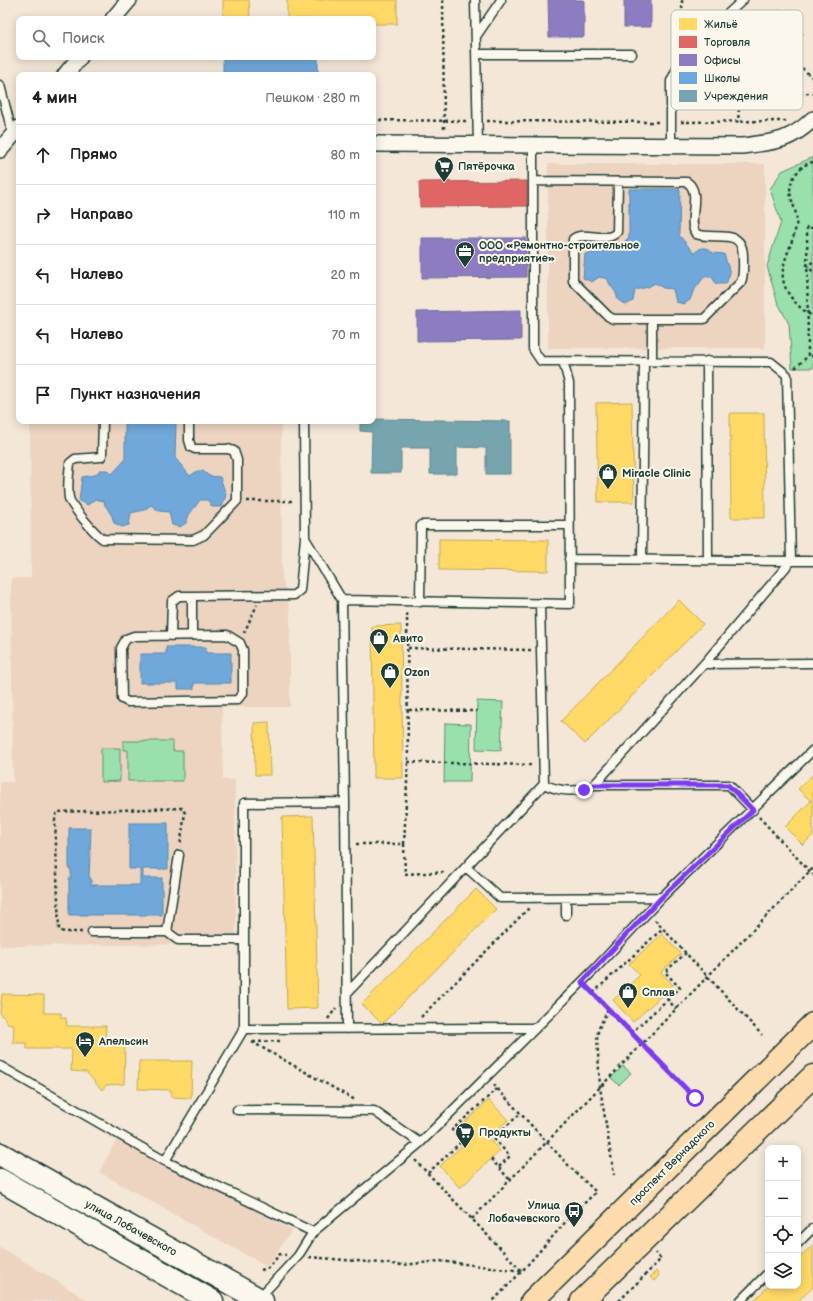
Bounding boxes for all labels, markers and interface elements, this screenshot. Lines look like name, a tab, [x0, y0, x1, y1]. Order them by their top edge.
legend	[671, 10, 803, 110]
search box	[16, 16, 376, 60]
text: Жильё	[704, 18, 738, 31]
icon: search	[30, 27, 52, 49]
text: Поиск	[62, 29, 105, 48]
text: Торговля	[704, 36, 750, 49]
text: Офисы	[704, 54, 741, 67]
text: Школы	[704, 72, 740, 85]
text: 4 мин	[32, 88, 77, 108]
text: Пешком · 280 m	[265, 90, 360, 106]
text: Учреждения	[704, 90, 768, 103]
icon: ahead	[32, 144, 54, 166]
text: Прямо	[70, 145, 117, 164]
text: 80 m	[331, 147, 360, 163]
supermarket icon: Пятёрочка	[433, 155, 455, 183]
place label: Пятёрочка	[458, 160, 515, 173]
icon: right	[32, 204, 54, 226]
text: Направо	[70, 205, 133, 224]
text: 110 m	[328, 207, 360, 223]
place label: ООО «Ремонтно-строительное предприятие»	[479, 239, 639, 265]
office icon: ООО «Ремонтно-строительное предприятие»	[454, 240, 476, 268]
icon: left	[32, 264, 54, 286]
text: Налево	[70, 265, 123, 284]
text: 20 m	[330, 267, 360, 283]
icon: left	[32, 324, 54, 346]
text: Налево	[70, 325, 123, 344]
text: 70 m	[332, 327, 360, 343]
icon: arrive	[32, 384, 54, 406]
text: Пункт назначения	[70, 385, 201, 404]
shop icon: Miracle Clinic	[597, 462, 619, 490]
place label: Miracle Clinic	[622, 467, 691, 480]
shop icon: Авито	[368, 627, 390, 655]
place label: Авито	[392, 632, 423, 645]
shop icon: Ozon	[379, 661, 401, 689]
place label: Ozon	[404, 666, 430, 679]
route end	[575, 781, 593, 799]
shop icon: Сплав	[617, 981, 639, 1009]
place label: Сплав	[642, 986, 675, 999]
hotel icon: Апельсин	[74, 1030, 96, 1058]
place label: Апельсин	[98, 1035, 148, 1048]
route start	[686, 1089, 704, 1107]
street label: проспект Вернадского	[627, 1117, 718, 1208]
supermarket icon: Продукты	[454, 1121, 476, 1149]
place label: Продукты	[479, 1126, 531, 1139]
map controls	[765, 1145, 801, 1289]
button: +	[765, 1145, 801, 1181]
button: −	[765, 1181, 801, 1217]
street label: улица Лобачевского	[83, 1197, 179, 1259]
place label: Улица Лобачевского	[487, 1199, 561, 1225]
bus stop icon: Улица Лобачевского	[563, 1200, 585, 1228]
button: locate	[765, 1217, 801, 1253]
button: layers	[765, 1253, 801, 1289]

